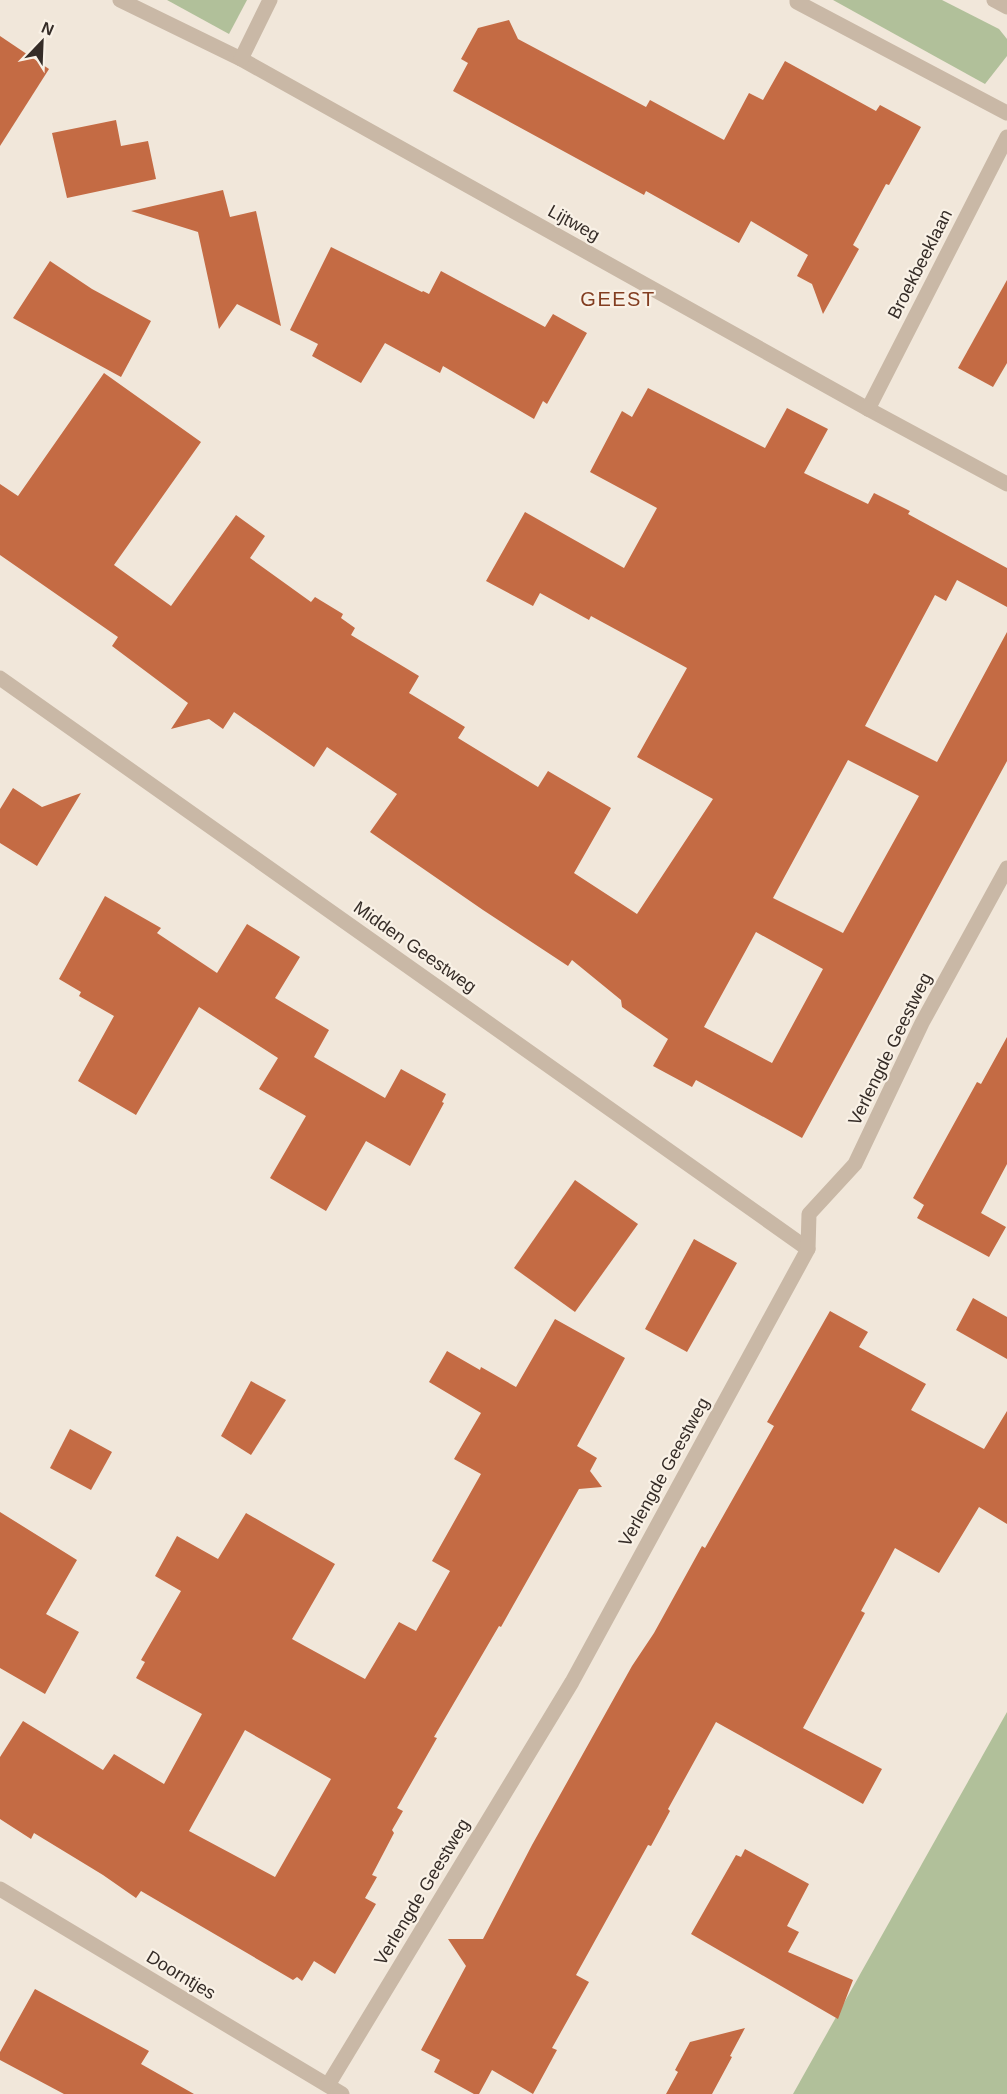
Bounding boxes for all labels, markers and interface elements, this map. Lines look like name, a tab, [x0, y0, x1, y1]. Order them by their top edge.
north arrow	[12, 12, 72, 72]
text: N	[39, 19, 56, 39]
street label: Lijtweg	[545, 201, 603, 245]
street label: Broekbeeklaan	[884, 206, 956, 322]
district label: GEEST	[580, 288, 656, 310]
street label: Midden Geestweg	[350, 897, 480, 997]
street label: Verlengde Geestweg	[844, 970, 936, 1128]
street label: Verlengde Geestweg	[615, 1394, 713, 1550]
street label: Verlengde Geestweg	[370, 1815, 474, 1969]
street label: Doorntjes	[143, 1947, 219, 2003]

